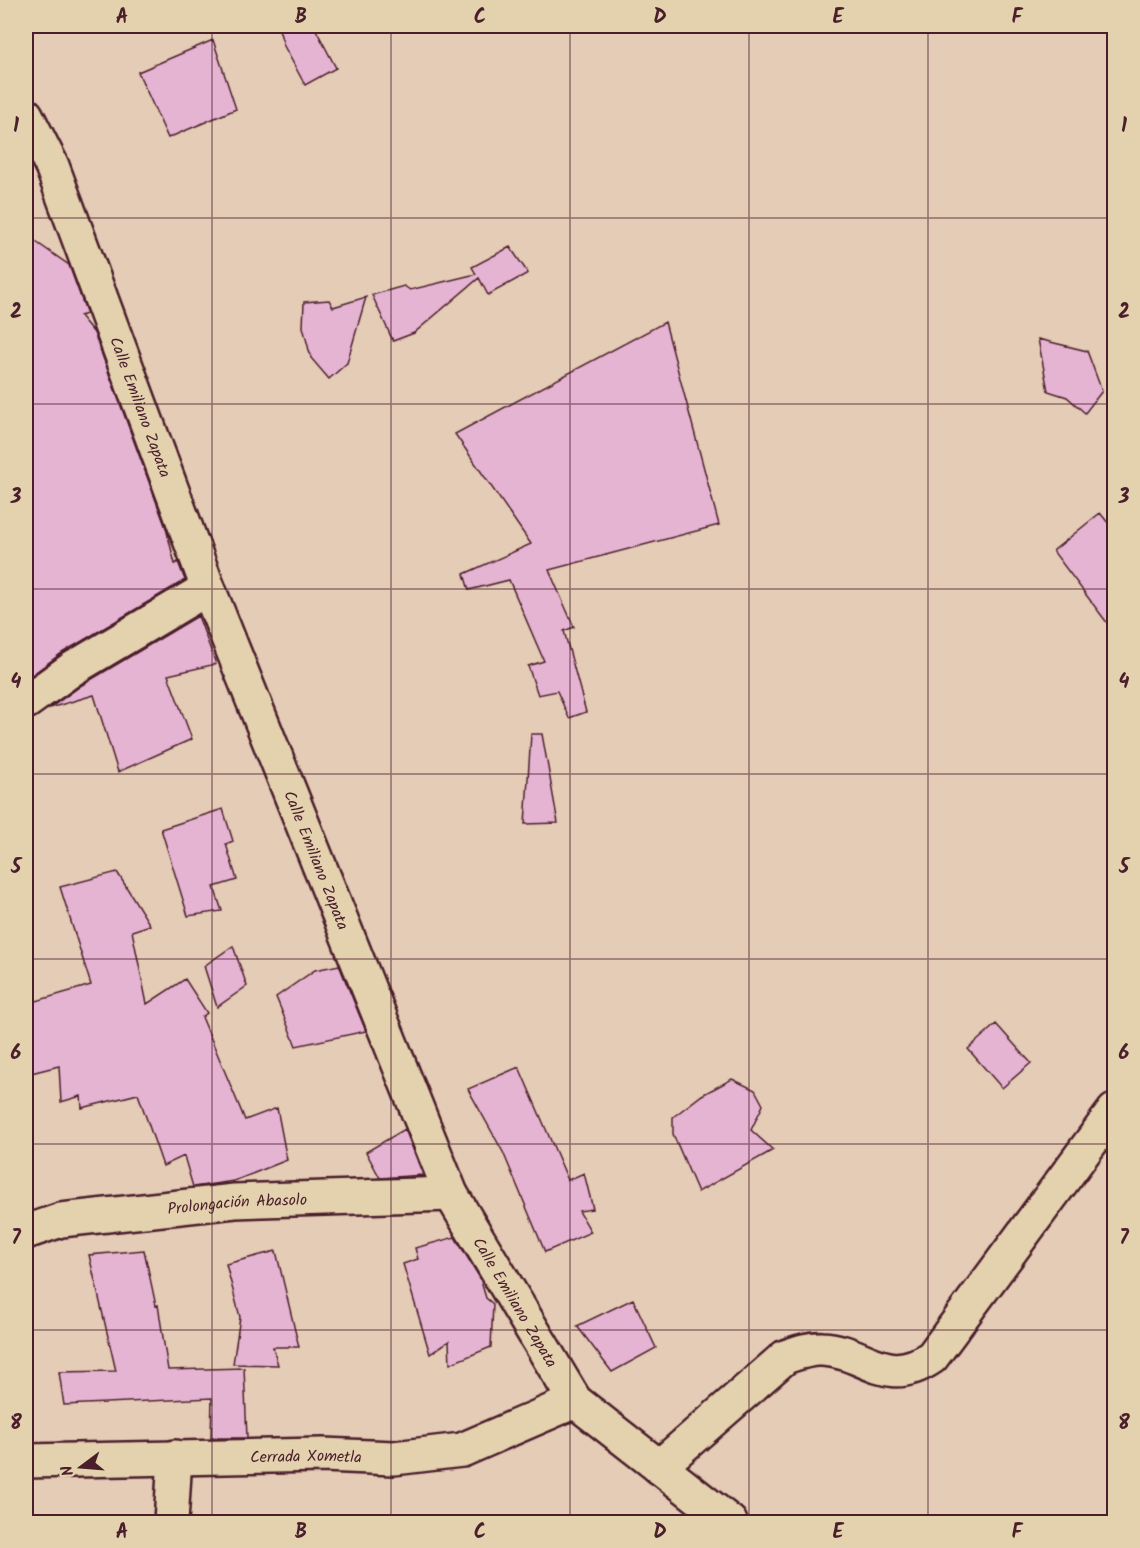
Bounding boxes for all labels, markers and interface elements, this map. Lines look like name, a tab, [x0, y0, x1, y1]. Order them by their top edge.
text: A	[116, 2, 128, 34]
text: B	[295, 2, 307, 34]
text: C	[474, 2, 486, 34]
text: D	[653, 2, 667, 34]
text: E	[832, 2, 844, 34]
text: F	[1012, 2, 1024, 34]
text: 1	[13, 111, 19, 143]
text: 1	[1121, 111, 1127, 143]
text: 2	[10, 297, 22, 329]
text: 2	[1118, 297, 1130, 329]
street label: Calle Emiliano Zapata	[102, 333, 177, 481]
text: 3	[10, 482, 22, 514]
text: 3	[1118, 482, 1130, 514]
text: 4	[11, 667, 22, 699]
text: 4	[1119, 667, 1130, 699]
street label: Calle Emiliano Zapata	[276, 787, 355, 934]
text: 5	[10, 852, 23, 884]
text: 5	[1118, 852, 1131, 884]
text: 6	[11, 1038, 22, 1070]
text: 6	[1119, 1038, 1130, 1070]
street label: Prolongación Abasolo	[166, 1188, 307, 1222]
text: 7	[11, 1223, 21, 1255]
text: 7	[1119, 1223, 1129, 1255]
street label: Calle Emiliano Zapata	[466, 1233, 563, 1373]
text: 8	[10, 1408, 22, 1440]
text: 8	[1118, 1408, 1130, 1440]
north arrow	[51, 1437, 111, 1497]
street label: Cerrada Xometla	[250, 1444, 362, 1471]
text: N	[55, 1462, 81, 1479]
text: A	[116, 1517, 128, 1548]
text: B	[295, 1517, 307, 1548]
text: C	[474, 1517, 486, 1548]
text: D	[653, 1517, 667, 1548]
text: E	[832, 1517, 844, 1548]
text: F	[1012, 1517, 1024, 1548]

